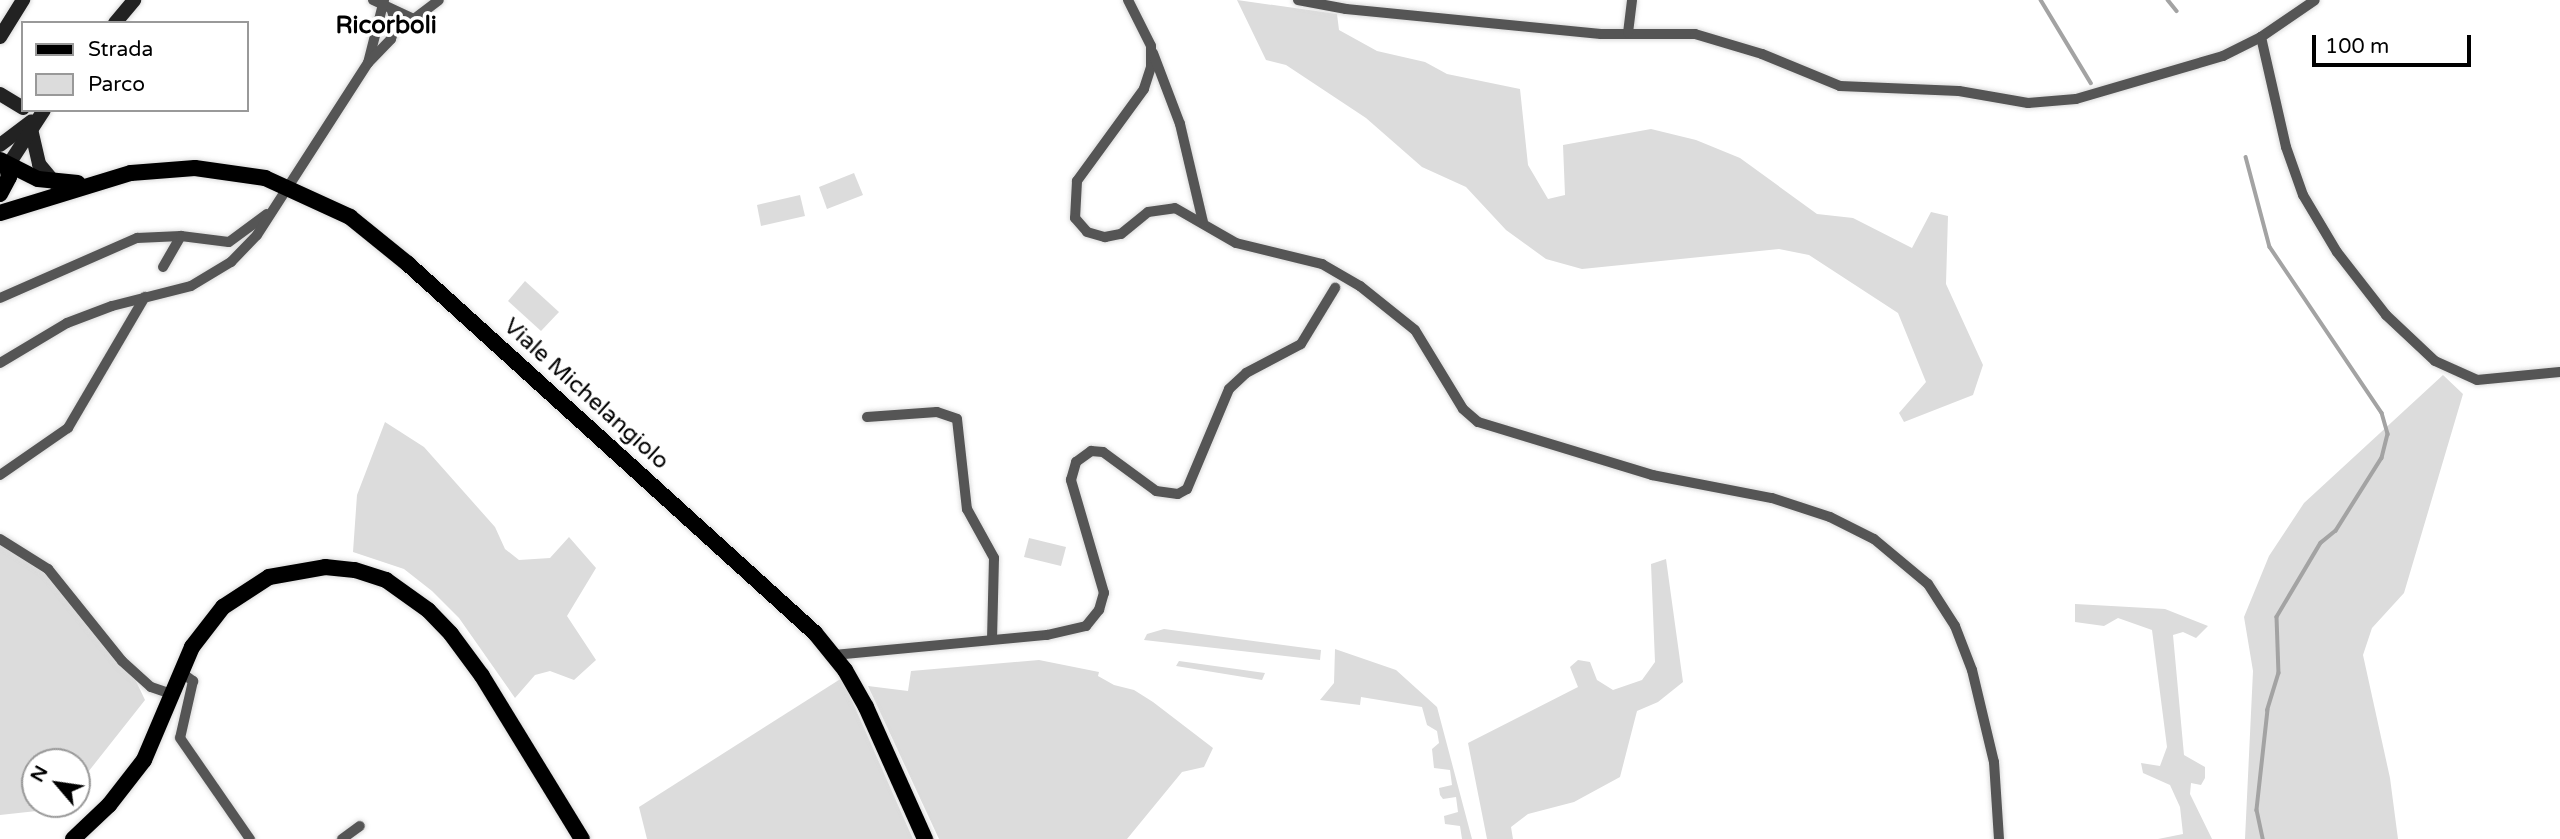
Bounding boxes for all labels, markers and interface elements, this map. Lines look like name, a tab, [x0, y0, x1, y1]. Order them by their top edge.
district label: Ricorboli	[335, 12, 437, 40]
legend	[21, 21, 248, 112]
scale bar	[2315, 21, 2474, 65]
text: 100 m	[2325, 34, 2389, 59]
text: Strada	[88, 37, 153, 62]
text: Parco	[88, 72, 145, 97]
street label: Viale Michelangiolo	[498, 313, 674, 475]
north arrow	[21, 748, 91, 818]
text: N	[26, 762, 53, 786]

